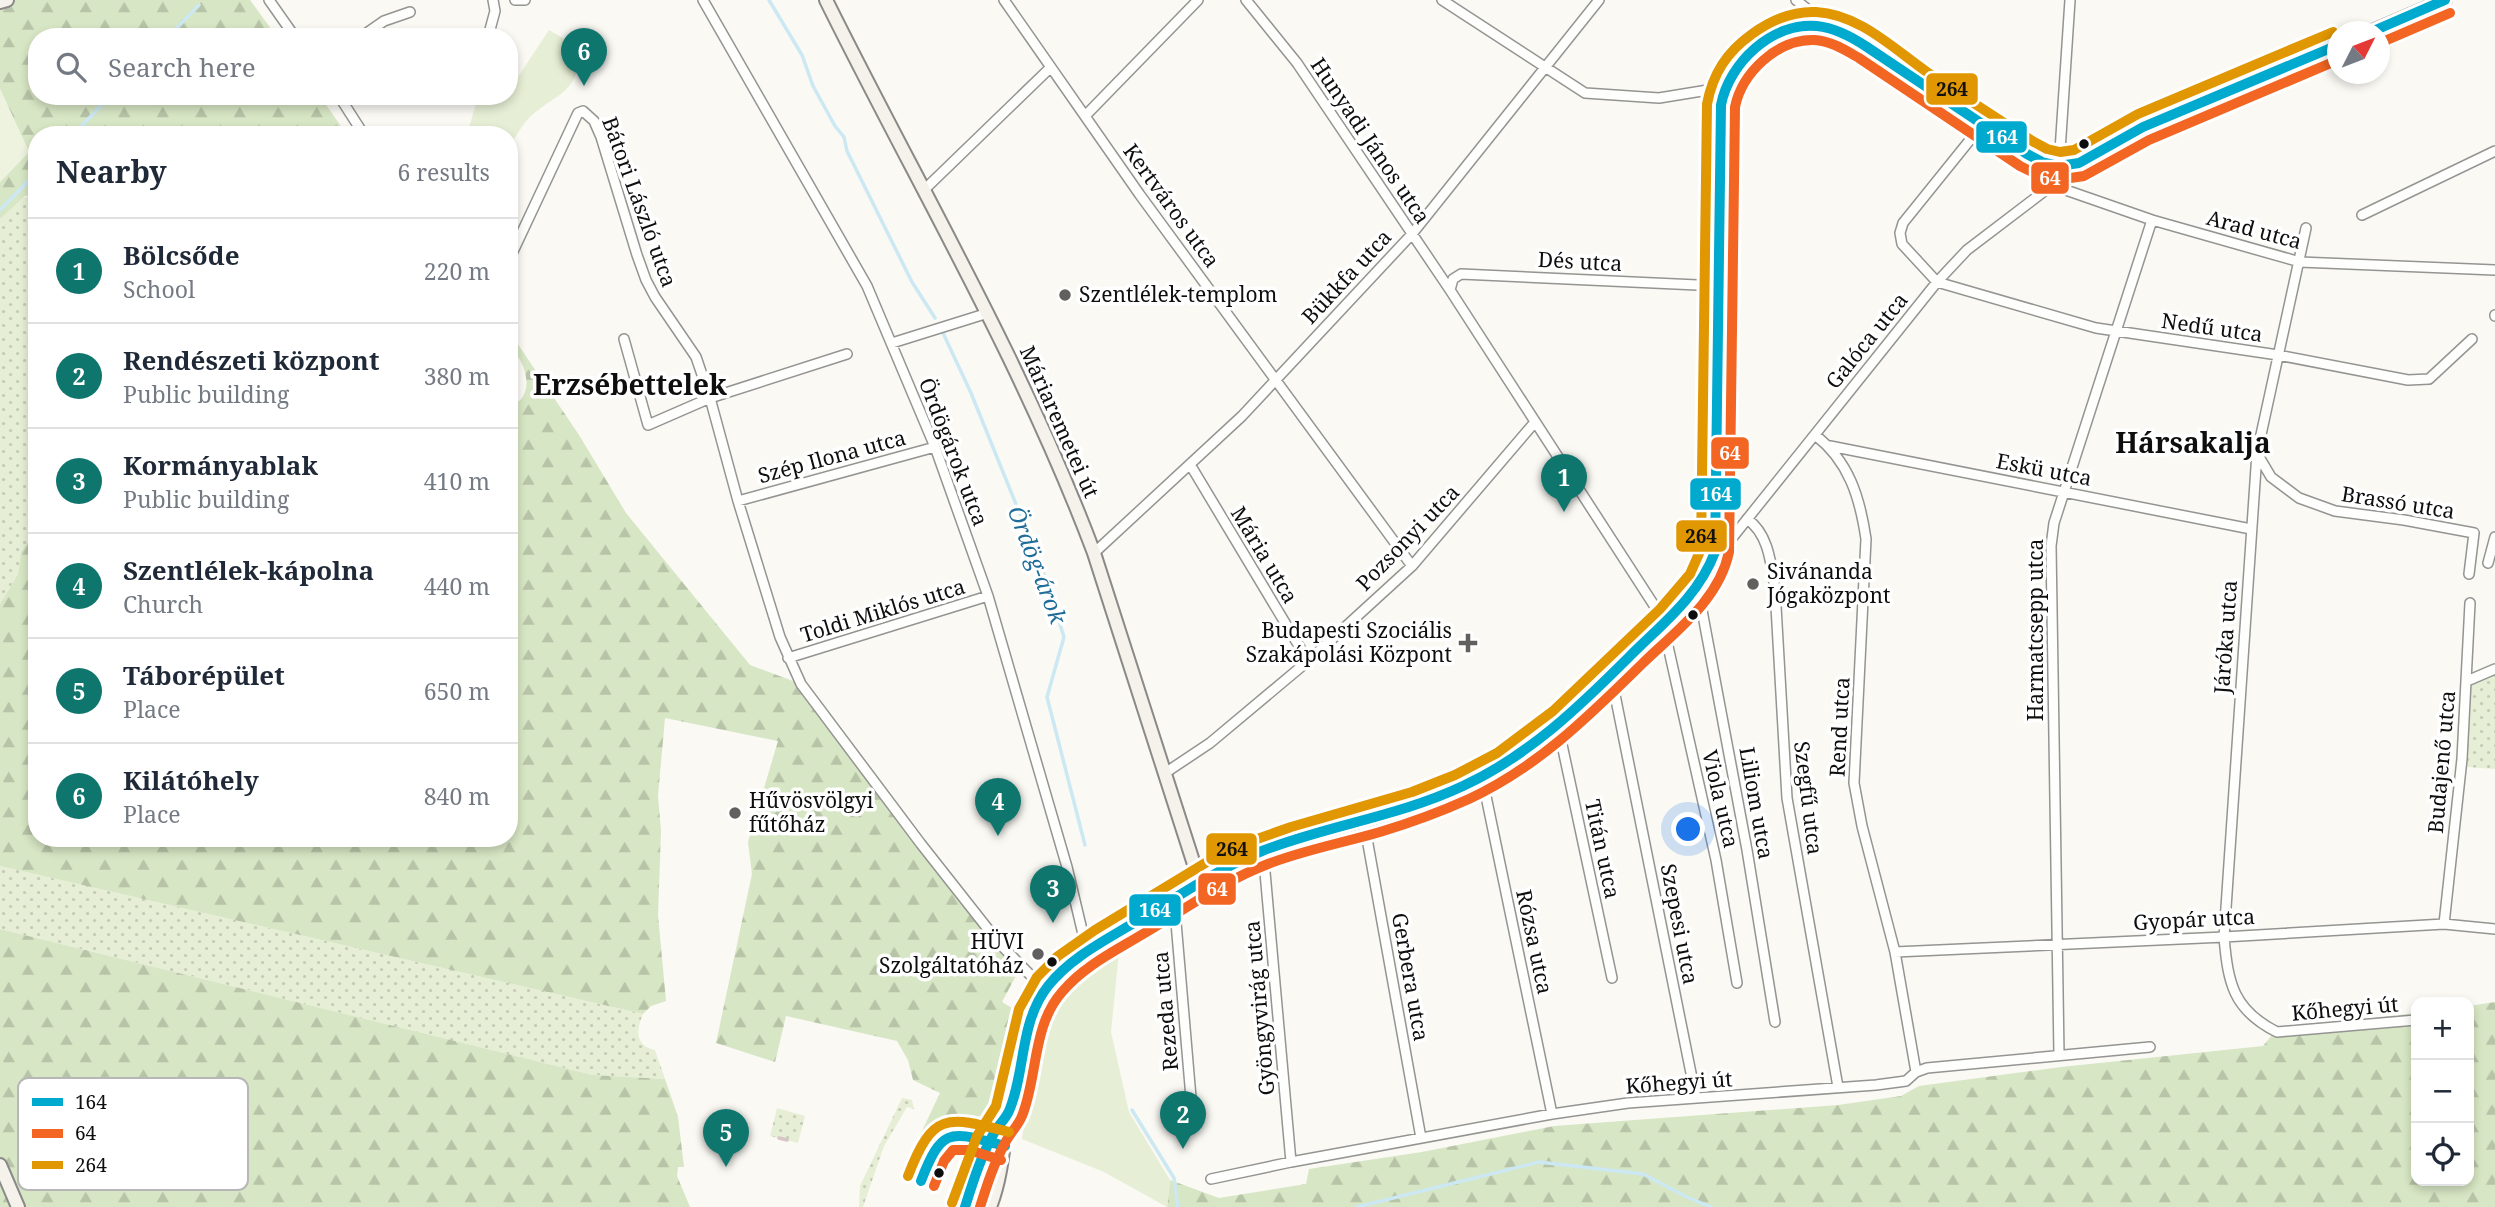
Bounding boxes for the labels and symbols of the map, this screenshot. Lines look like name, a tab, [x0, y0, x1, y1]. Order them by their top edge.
north arrow	[2327, 21, 2390, 84]
pin: 6	[561, 28, 607, 86]
street label: Hunyadi János utca	[1305, 52, 1437, 229]
line badge: 264	[1925, 72, 1979, 106]
text: 264	[1936, 76, 1968, 102]
street label: Bátori László utca	[596, 113, 684, 291]
line badge: 164	[1975, 120, 2028, 154]
text: 164	[1986, 124, 2018, 150]
unlabelled marker	[2077, 137, 2091, 151]
street label: Kertváros utca	[1117, 138, 1226, 273]
line badge: 64	[2030, 161, 2070, 195]
text: 64	[2039, 165, 2061, 191]
street label: Arad utca	[2204, 203, 2305, 255]
street label: Bükkfa utca	[1295, 223, 1397, 330]
street label: Dés utca	[1537, 245, 1623, 277]
place label: Szentlélek-templom	[1079, 280, 1278, 308]
marker: Szentlélek-templom	[1057, 287, 1073, 303]
street label: Galóca utca	[1819, 287, 1914, 394]
street label: Nedű utca	[2160, 306, 2265, 348]
street label: Máriaremetei út	[1014, 341, 1106, 502]
district label: Erzsébettelek	[533, 365, 727, 403]
street label: Ördögárok utca	[913, 374, 995, 530]
street label: Szép Ilona utca	[755, 423, 909, 489]
district label: Hársakalja	[2115, 423, 2271, 461]
line badge: 64	[1710, 436, 1750, 470]
text: 64	[1719, 440, 1741, 466]
street label: Eskü utca	[1994, 446, 2094, 492]
pin: 1	[1541, 454, 1587, 512]
line badge: 164	[1689, 477, 1742, 511]
street label: Pozsonyi utca	[1350, 478, 1465, 596]
street label: Brassó utca	[2339, 479, 2457, 525]
text: 164	[1700, 481, 1732, 507]
water label: Ördög-árok	[1001, 501, 1075, 629]
street label: Mária utca	[1225, 501, 1305, 608]
line badge: 264	[1675, 519, 1728, 553]
text: 264	[1685, 523, 1717, 549]
street label: Harmatcsepp utca	[2021, 539, 2049, 721]
place label: Sivánanda Jógaközpont	[1766, 557, 1890, 609]
street label: Toldi Miklós utca	[797, 572, 968, 648]
marker: Sivánanda Jógaközpont	[1745, 576, 1761, 592]
street label: Járóka utca	[2207, 579, 2243, 696]
unlabelled marker	[1686, 608, 1700, 622]
place label: Budapesti Szociális Szakápolási Központ	[1246, 616, 1452, 668]
marker: Budapesti Szociális Szakápolási Központ	[1458, 633, 1478, 653]
street label: Rend utca	[1822, 676, 1856, 778]
street label: Budajenő utca	[2421, 689, 2461, 835]
street label: Szegfű utca	[1788, 740, 1830, 856]
street label: Liliom utca	[1733, 745, 1781, 861]
street label: Viola utca	[1696, 747, 1746, 850]
pin: 4	[975, 778, 1021, 836]
place label: Hűvösvölgyi fűtőház	[749, 786, 874, 838]
street label: Titán utca	[1579, 797, 1627, 901]
marker: Hűvösvölgyi fűtőház	[727, 805, 743, 821]
your location	[1671, 812, 1705, 846]
line badge: 264	[1205, 832, 1258, 866]
text: 264	[1216, 836, 1248, 862]
street label: Szepesi utca	[1655, 861, 1705, 986]
pin: 3	[1030, 865, 1076, 923]
line badge: 64	[1197, 872, 1237, 906]
text: 64	[1206, 876, 1228, 902]
street label: Rózsa utca	[1510, 887, 1560, 997]
line badge: 164	[1128, 893, 1182, 927]
text: 164	[1139, 897, 1171, 923]
street label: Gyopár utca	[2132, 902, 2256, 936]
street label: Gerbera utca	[1386, 910, 1436, 1043]
street label: Gyöngyvirág utca	[1237, 919, 1281, 1097]
place label: HÜVI Szolgáltatóház	[879, 927, 1024, 979]
marker: HÜVI Szolgáltatóház	[1030, 946, 1046, 962]
street label: Rezeda utca	[1146, 950, 1184, 1072]
unlabelled marker	[1045, 955, 1059, 969]
street label: Kőhegyi út	[2290, 989, 2399, 1027]
street label: Kőhegyi út	[1625, 1064, 1733, 1100]
legend	[18, 1078, 248, 1190]
text: 164	[75, 1089, 107, 1115]
pin: 2	[1160, 1091, 1206, 1149]
pin: 5	[703, 1109, 749, 1167]
text: 64	[75, 1120, 97, 1146]
text: 264	[75, 1152, 107, 1178]
unlabelled marker	[932, 1166, 946, 1180]

